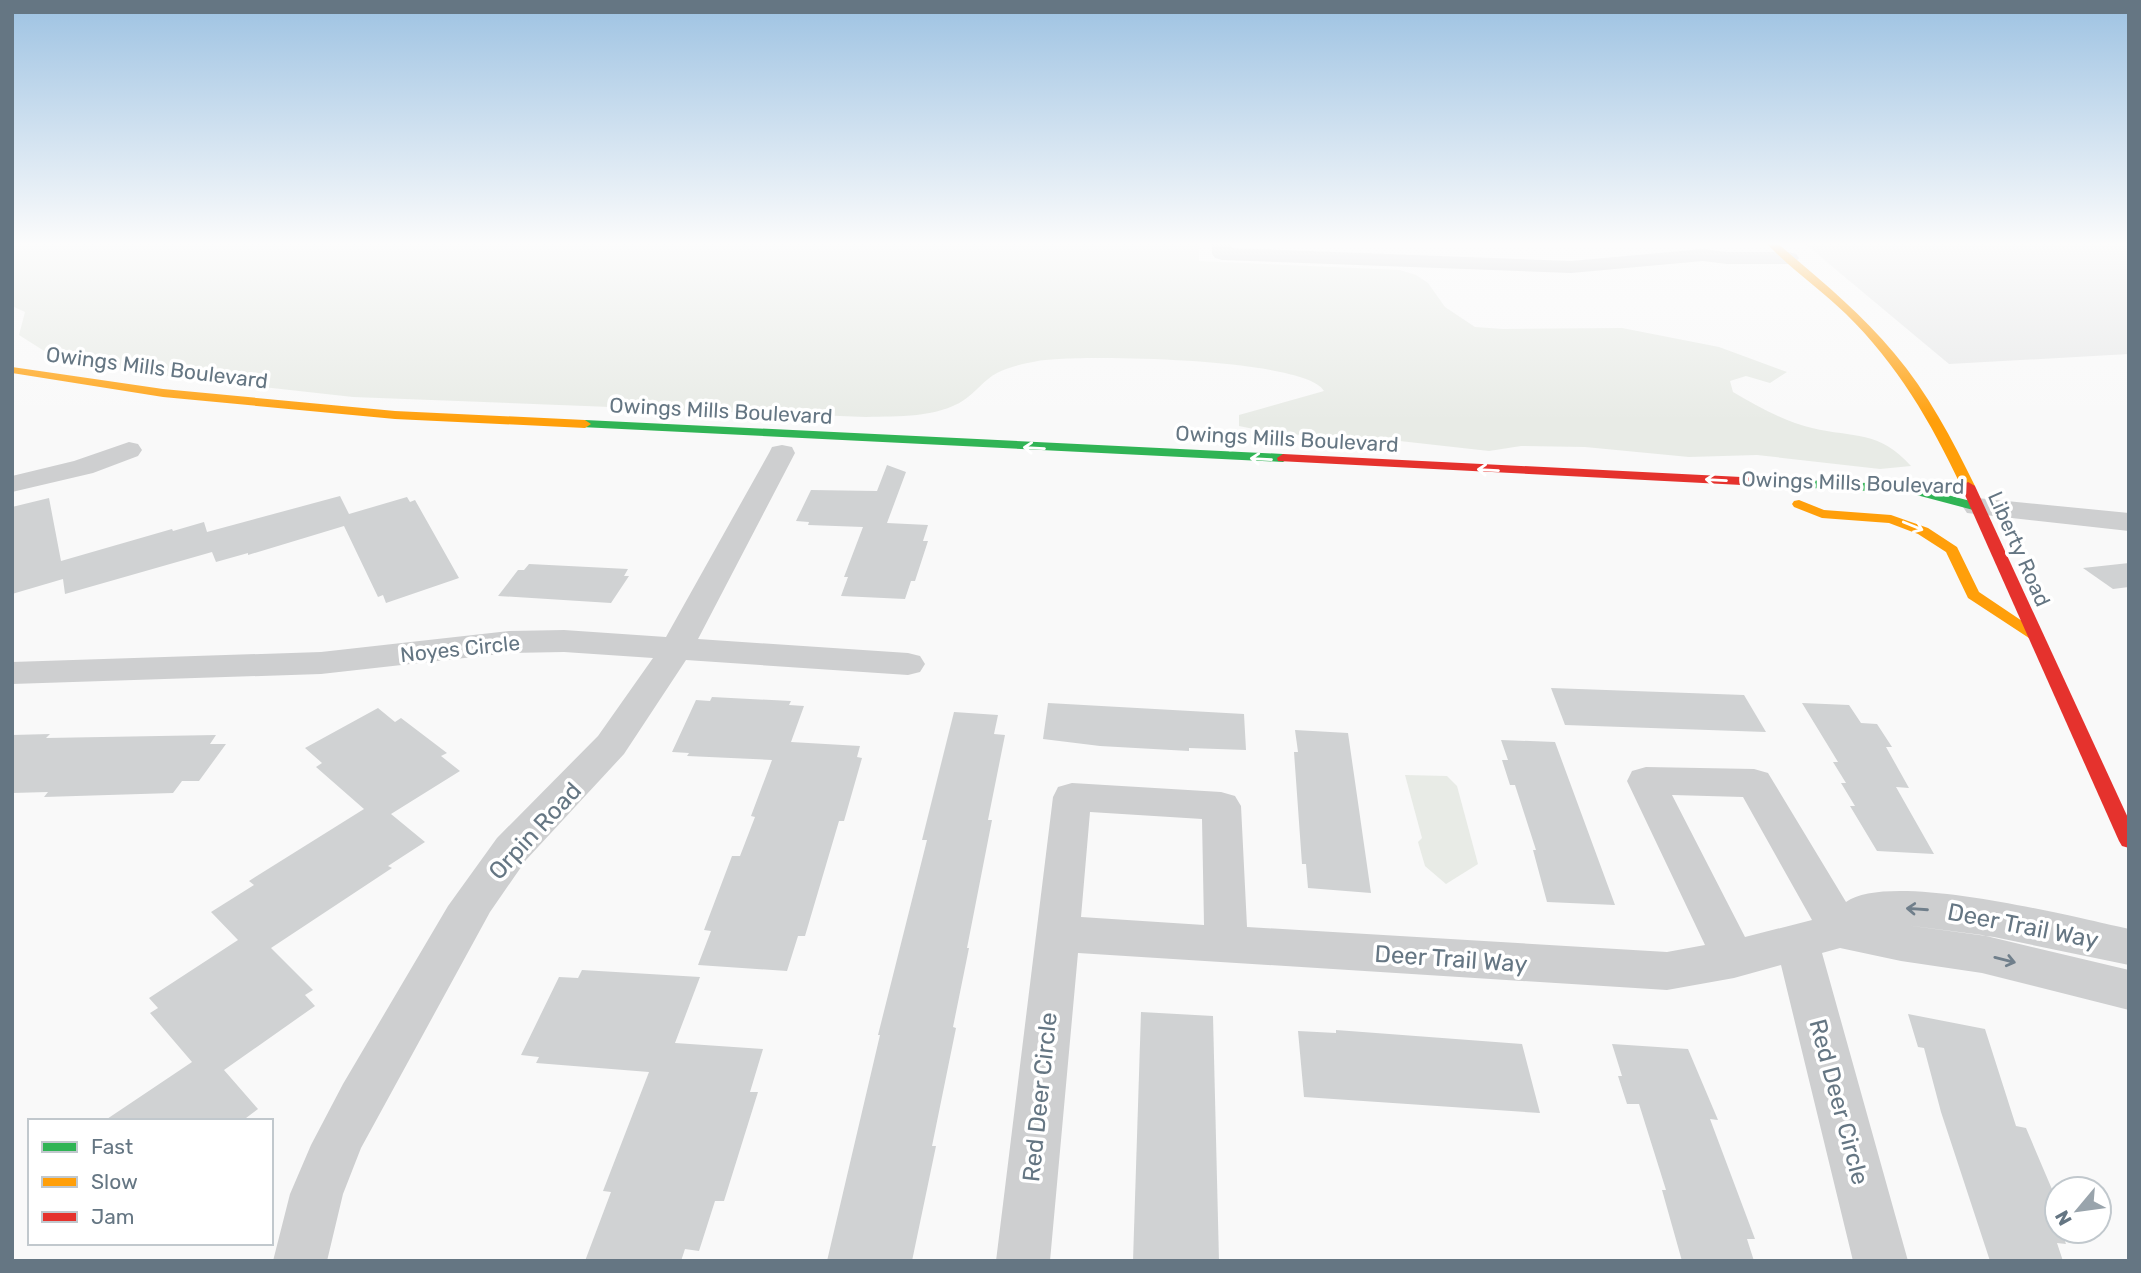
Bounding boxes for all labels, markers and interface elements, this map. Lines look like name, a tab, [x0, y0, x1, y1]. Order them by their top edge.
street label: Owings Mills Boulevard	[45, 341, 269, 394]
street label: Owings Mills Boulevard	[609, 392, 833, 429]
street label: Owings Mills Boulevard	[1175, 420, 1399, 457]
one-way arrow	[1023, 441, 1046, 454]
one-way arrow	[1250, 453, 1273, 466]
one-way arrow	[1477, 463, 1500, 476]
street label: Owings Mills Boulevard	[1741, 466, 1965, 499]
one-way arrow	[1704, 474, 1727, 487]
street label: Liberty Road	[1983, 487, 2056, 610]
one-way arrow	[1901, 521, 1923, 534]
street label: Noyes Circle	[399, 630, 521, 667]
street label: Orpin Road	[483, 777, 587, 885]
street label: Deer Trail Way	[1945, 898, 2101, 954]
one-way arrow	[1906, 902, 1929, 915]
street label: Deer Trail Way	[1373, 940, 1529, 978]
one-way arrow	[1993, 954, 2016, 967]
street label: Red Deer Circle	[1017, 1011, 1063, 1183]
street label: Red Deer Circle	[1803, 1016, 1875, 1188]
legend	[28, 1119, 273, 1245]
text: Fast	[91, 1134, 133, 1159]
text: Slow	[91, 1169, 138, 1194]
north arrow	[2043, 1175, 2113, 1245]
text: Jam	[91, 1204, 135, 1229]
text: N	[2050, 1206, 2077, 1230]

